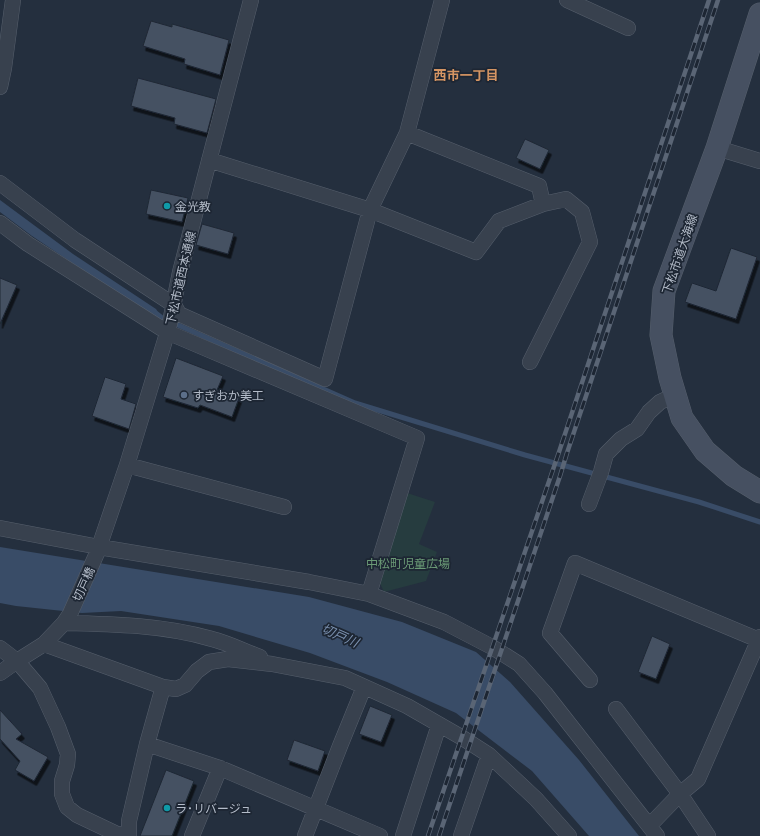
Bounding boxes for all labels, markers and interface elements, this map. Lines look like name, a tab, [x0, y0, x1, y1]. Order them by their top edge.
district label: 西市一丁目	[433, 67, 499, 83]
place label: 金光教	[175, 199, 211, 213]
marker: 金光教	[162, 201, 172, 211]
street label: 下松市道大海線	[659, 212, 699, 296]
street label: 下松市道西本通線	[162, 230, 198, 326]
place label: すぎおか美工	[192, 388, 264, 402]
marker: すぎおか美工	[179, 390, 189, 400]
park label: 中松町児童広場	[366, 556, 450, 570]
street label: 切戸橋	[69, 565, 97, 603]
water label: 切戸川	[319, 620, 363, 651]
place label: ラ･リバージュ	[175, 801, 252, 815]
marker: ラ･リバージュ	[162, 803, 172, 813]

